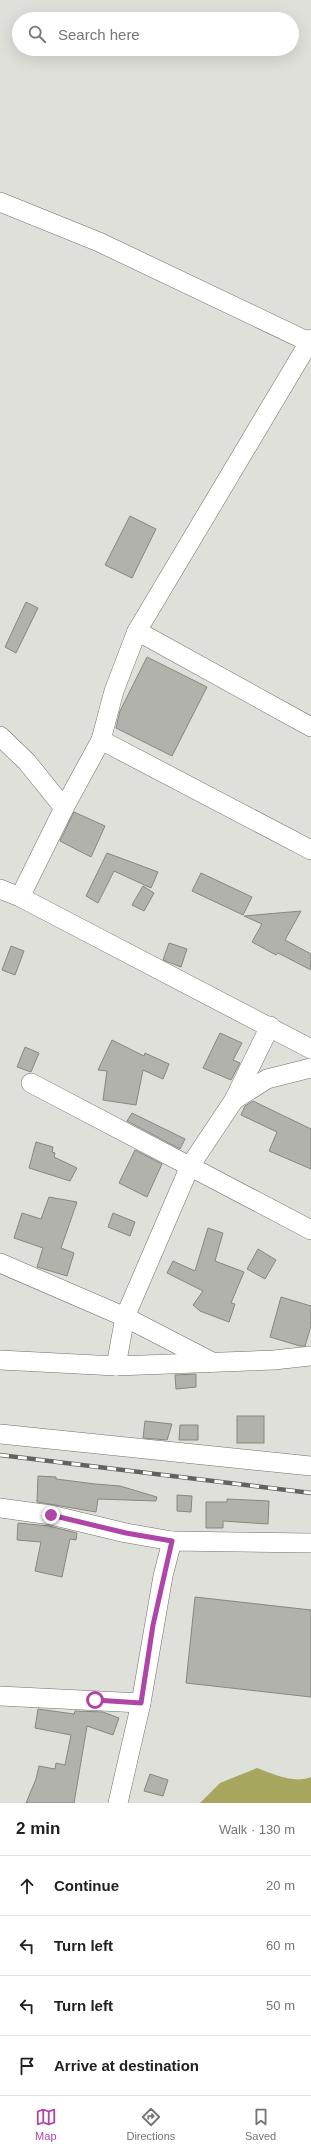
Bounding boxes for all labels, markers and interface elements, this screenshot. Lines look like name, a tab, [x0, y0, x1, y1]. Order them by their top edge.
search box	[12, 12, 299, 56]
icon: search	[26, 23, 48, 45]
text: Search here	[58, 26, 140, 43]
route end	[42, 1506, 60, 1524]
route start	[86, 1691, 104, 1709]
text: 2 min	[16, 1819, 60, 1838]
text: Walk · 130 m	[219, 1822, 295, 1837]
icon: ahead	[16, 1875, 38, 1897]
text: Continue	[54, 1877, 119, 1894]
text: 20 m	[266, 1878, 295, 1893]
icon: left	[16, 1935, 38, 1957]
text: Turn left	[54, 1937, 113, 1954]
text: 60 m	[266, 1938, 295, 1953]
icon: left	[16, 1995, 38, 2017]
text: Turn left	[54, 1997, 113, 2014]
text: 50 m	[266, 1998, 295, 2013]
icon: arrive	[16, 2055, 38, 2077]
text: Arrive at destination	[54, 2057, 199, 2074]
tab: Map	[35, 2106, 57, 2142]
tab: Directions	[126, 2106, 175, 2142]
tab: Saved	[245, 2106, 276, 2142]

